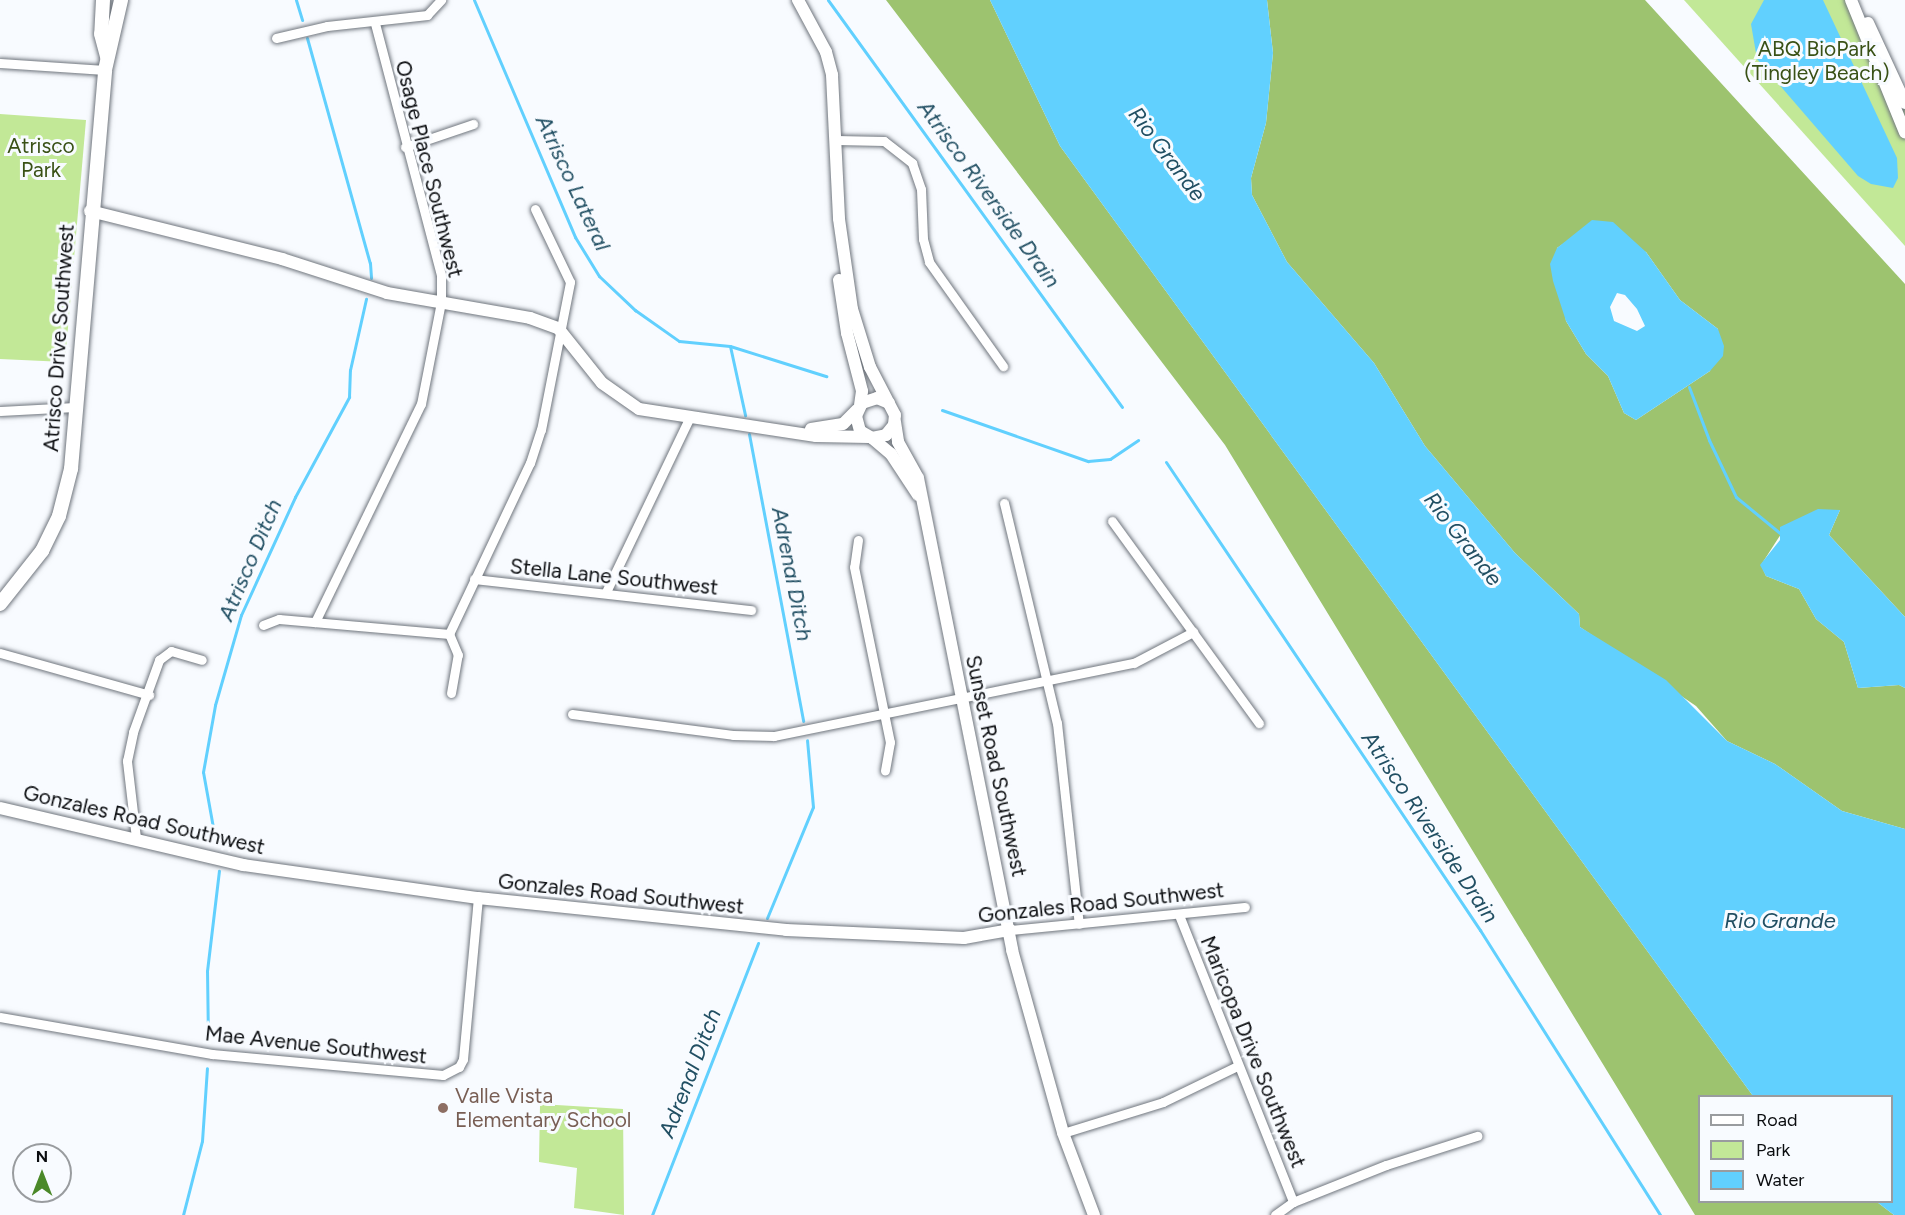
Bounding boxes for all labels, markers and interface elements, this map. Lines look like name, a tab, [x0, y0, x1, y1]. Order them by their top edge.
park label: ABQ BioPark (Tingley Beach)	[1744, 36, 1890, 86]
street label: Osage Place Southwest	[390, 58, 468, 280]
water label: Atrisco Riverside Drain	[912, 95, 1066, 293]
water label: Rio Grande	[1123, 102, 1211, 206]
water label: Atrisco Lateral	[530, 111, 616, 255]
park label: Atrisco Park	[7, 133, 75, 183]
street label: Atrisco Drive Southwest	[38, 223, 80, 453]
water label: Rio Grande	[1418, 487, 1508, 591]
water label: Atrisco Ditch	[213, 495, 287, 625]
water label: Adrenal Ditch	[766, 505, 818, 643]
street label: Stella Lane Southwest	[509, 554, 719, 600]
street label: Sunset Road Southwest	[960, 653, 1032, 879]
water label: Atrisco Riverside Drain	[1356, 726, 1504, 928]
street label: Gonzales Road Southwest	[21, 780, 267, 860]
street label: Gonzales Road Southwest	[497, 869, 745, 919]
street label: Gonzales Road Southwest	[977, 878, 1225, 928]
water label: Rio Grande	[1724, 908, 1836, 934]
street label: Maricopa Drive Southwest	[1195, 932, 1311, 1172]
water label: Adrenal Ditch	[653, 1005, 727, 1141]
street label: Mae Avenue Southwest	[204, 1021, 428, 1069]
place label: Valle Vista Elementary School	[455, 1083, 631, 1133]
legend	[1698, 1095, 1893, 1203]
marker: Valle Vista Elementary School	[436, 1101, 450, 1115]
text: Road	[1756, 1109, 1797, 1131]
text: Park	[1756, 1139, 1790, 1161]
north arrow	[12, 1143, 72, 1203]
text: N	[36, 1147, 48, 1166]
text: Water	[1756, 1169, 1804, 1191]

